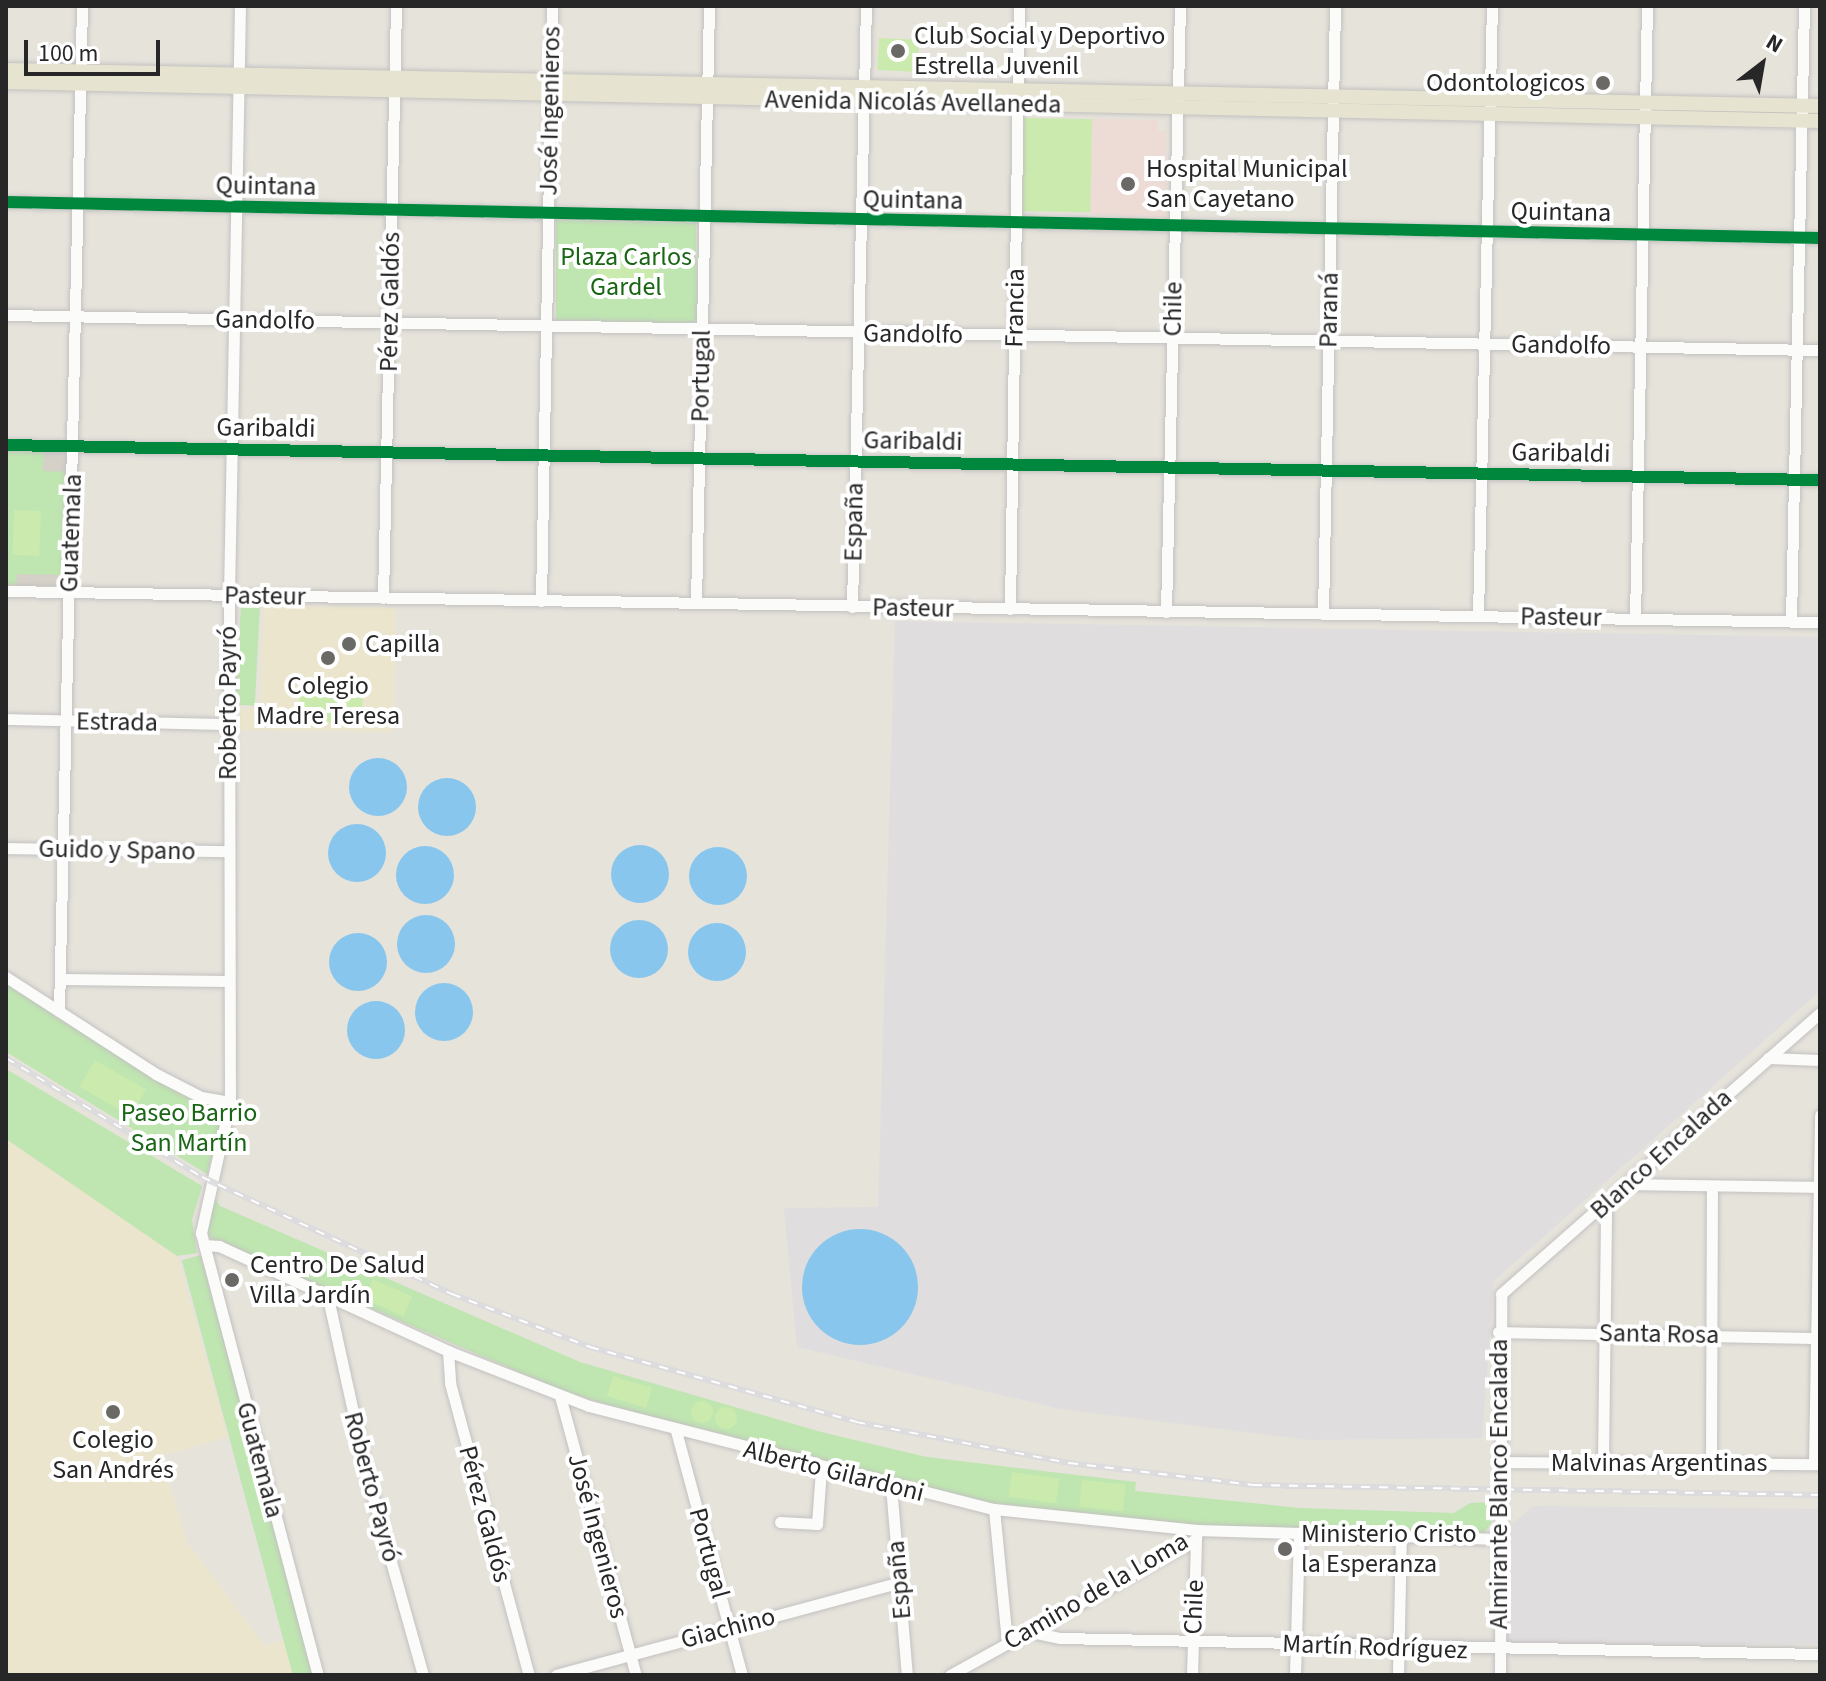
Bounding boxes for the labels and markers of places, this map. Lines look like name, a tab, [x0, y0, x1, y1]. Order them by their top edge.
place label: Club Social y Deportivo Estrella Juvenil	[914, 20, 1165, 82]
marker: Club Social y Deportivo Estrella Juvenil	[889, 42, 907, 60]
place label: Odontologicos	[1426, 67, 1585, 99]
marker: Odontologicos	[1592, 72, 1614, 94]
place label: Hospital Municipal San Cayetano	[1146, 153, 1348, 214]
marker: Hospital Municipal San Cayetano	[1117, 173, 1139, 195]
place label: Capilla	[365, 628, 440, 660]
marker: Capilla	[340, 635, 358, 653]
marker: Colegio Madre Teresa	[319, 649, 337, 667]
place label: Colegio Madre Teresa	[256, 670, 400, 732]
place label: Centro De Salud Villa Jardín	[250, 1249, 425, 1310]
marker: Centro De Salud Villa Jardín	[221, 1269, 243, 1291]
marker: Colegio San Andrés	[104, 1403, 122, 1421]
place label: Colegio San Andrés	[52, 1424, 174, 1486]
place label: Ministerio Cristo la Esperanza	[1301, 1518, 1476, 1580]
marker: Ministerio Cristo la Esperanza	[1276, 1540, 1294, 1558]

